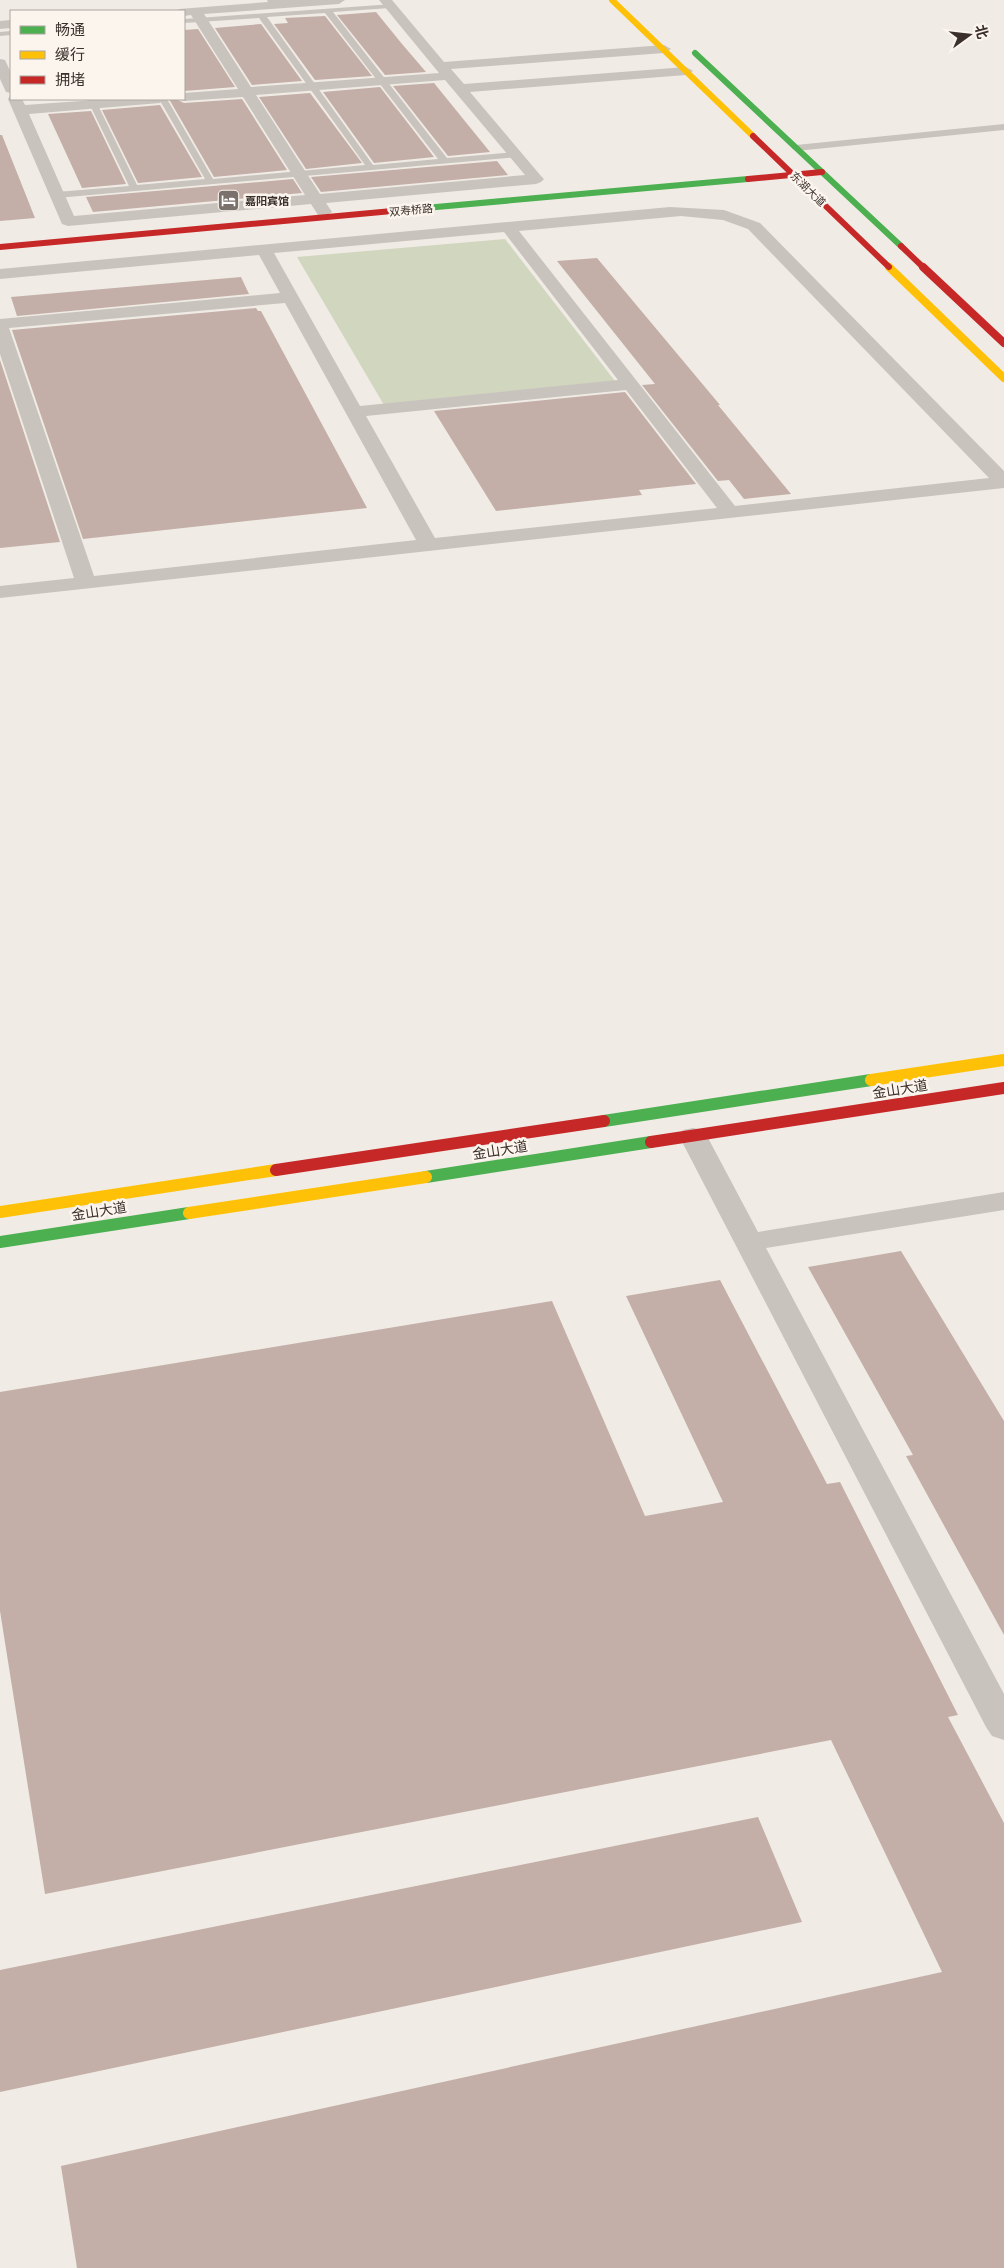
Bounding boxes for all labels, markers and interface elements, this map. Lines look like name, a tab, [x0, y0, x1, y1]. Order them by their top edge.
legend	[10, 10, 185, 100]
north arrow	[944, 10, 994, 60]
text: 畅通	[55, 22, 85, 38]
text: 北	[972, 23, 990, 40]
text: 缓行	[55, 47, 85, 63]
text: 拥堵	[55, 72, 85, 88]
street label: 东湖大道	[788, 169, 828, 209]
hotel icon: 嘉阳宾馆	[217, 189, 241, 213]
place label: 嘉阳宾馆	[245, 195, 289, 207]
street label: 双寿桥路	[389, 202, 433, 218]
street label: 金山大道	[871, 1078, 929, 1101]
street label: 金山大道	[471, 1139, 529, 1162]
street label: 金山大道	[70, 1200, 128, 1223]

